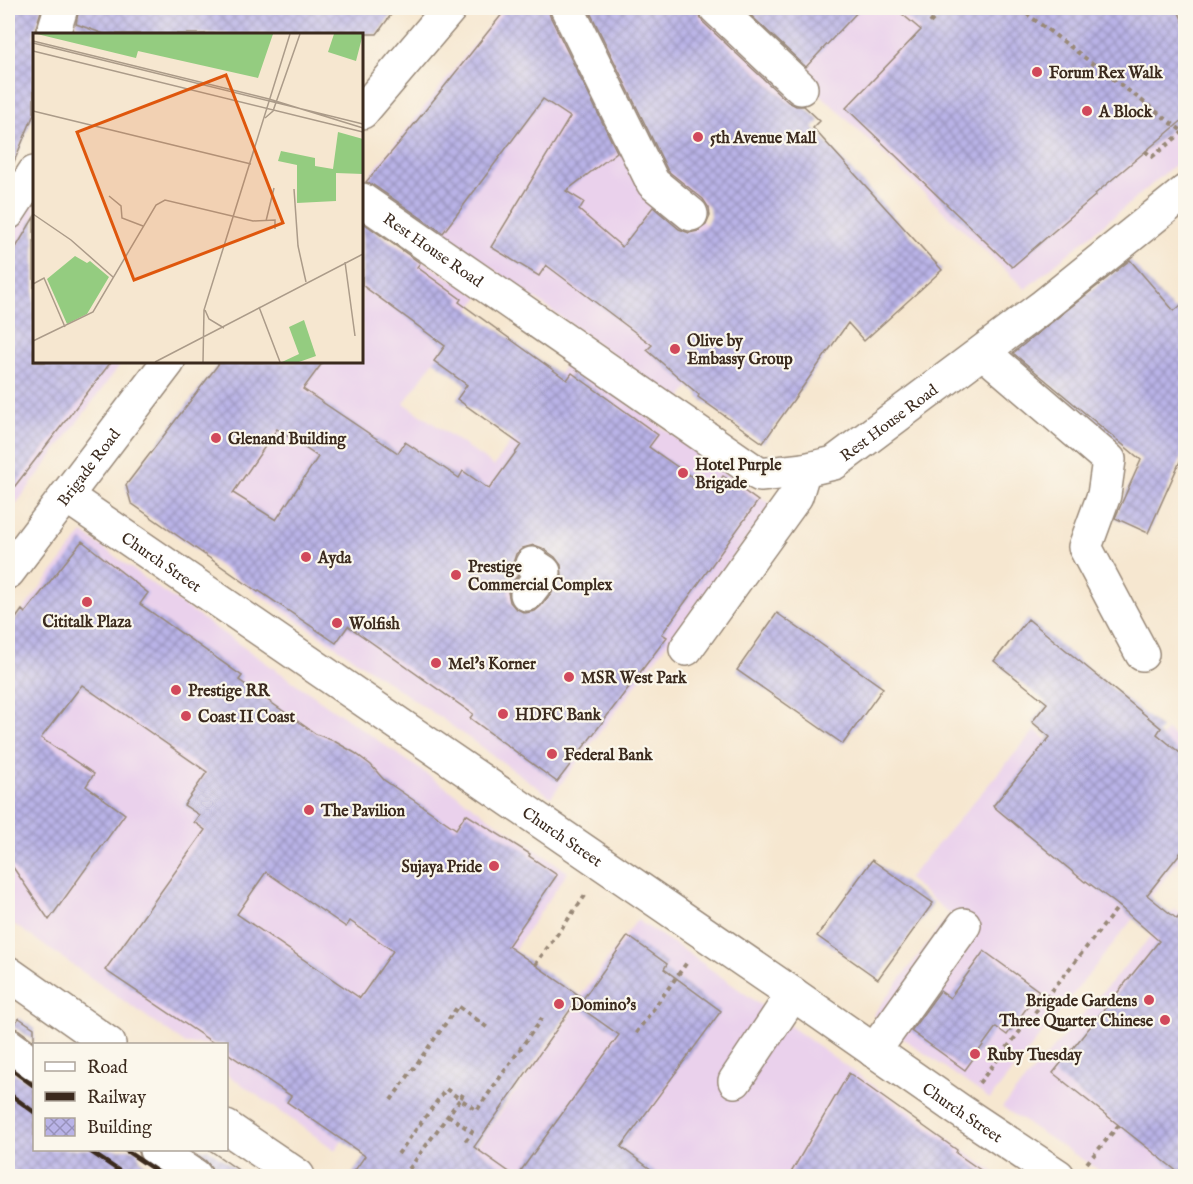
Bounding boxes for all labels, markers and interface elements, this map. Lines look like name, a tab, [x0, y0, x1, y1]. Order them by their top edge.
inset map	[33, 33, 363, 363]
place label: Forum Rex Walk	[1049, 64, 1163, 84]
marker: Forum Rex Walk	[1030, 65, 1044, 79]
place label: A Block	[1098, 103, 1153, 123]
marker: A Block	[1080, 104, 1094, 118]
place label: 5th Avenue Mall	[710, 129, 817, 149]
marker: 5th Avenue Mall	[691, 130, 705, 144]
street label: Rest House Road	[379, 210, 487, 293]
place label: Olive by Embassy Group	[687, 332, 793, 370]
marker: Olive by Embassy Group	[668, 342, 682, 356]
street label: Rest House Road	[837, 380, 943, 467]
street label: Brigade Road	[54, 425, 126, 511]
place label: Glenand Building	[228, 430, 347, 450]
marker: Glenand Building	[209, 431, 223, 445]
place label: Hotel Purple Brigade	[695, 456, 782, 494]
marker: Hotel Purple Brigade	[676, 466, 690, 480]
street label: Church Street	[117, 529, 205, 598]
place label: Ayda	[317, 549, 352, 569]
marker: Ayda	[299, 550, 313, 564]
place label: Prestige Commercial Complex	[468, 558, 613, 596]
marker: Prestige Commercial Complex	[449, 568, 463, 582]
marker: Cititalk Plaza	[80, 595, 94, 609]
place label: Cititalk Plaza	[42, 613, 133, 633]
place label: Wolfish	[348, 615, 400, 635]
marker: Wolfish	[330, 616, 344, 630]
place label: Mel's Korner	[448, 655, 536, 675]
marker: Mel's Korner	[429, 656, 443, 670]
place label: MSR West Park	[581, 669, 687, 689]
marker: MSR West Park	[562, 670, 576, 684]
place label: Prestige RR	[188, 682, 270, 702]
marker: Prestige RR	[169, 683, 183, 697]
place label: HDFC Bank	[515, 706, 601, 726]
marker: HDFC Bank	[496, 707, 510, 721]
place label: Coast II Coast	[198, 708, 295, 728]
marker: Coast II Coast	[179, 709, 193, 723]
place label: Federal Bank	[564, 746, 653, 766]
marker: Federal Bank	[545, 747, 559, 761]
place label: The Pavilion	[320, 802, 405, 822]
marker: The Pavilion	[302, 803, 316, 817]
street label: Church Street	[518, 803, 606, 873]
place label: Sujaya Pride	[402, 858, 483, 878]
marker: Sujaya Pride	[487, 859, 501, 873]
place label: Brigade Gardens	[1026, 992, 1137, 1012]
marker: Brigade Gardens	[1142, 993, 1156, 1007]
place label: Domino's	[571, 996, 637, 1016]
marker: Domino's	[552, 997, 566, 1011]
place label: Three Quarter Chinese	[998, 1012, 1154, 1032]
marker: Three Quarter Chinese	[1158, 1013, 1172, 1027]
legend	[33, 1043, 228, 1151]
place label: Ruby Tuesday	[987, 1046, 1083, 1066]
marker: Ruby Tuesday	[968, 1047, 982, 1061]
text: Road	[87, 1057, 128, 1080]
street label: Church Street	[918, 1079, 1006, 1148]
text: Railway	[87, 1087, 146, 1110]
text: Building	[87, 1117, 152, 1140]

